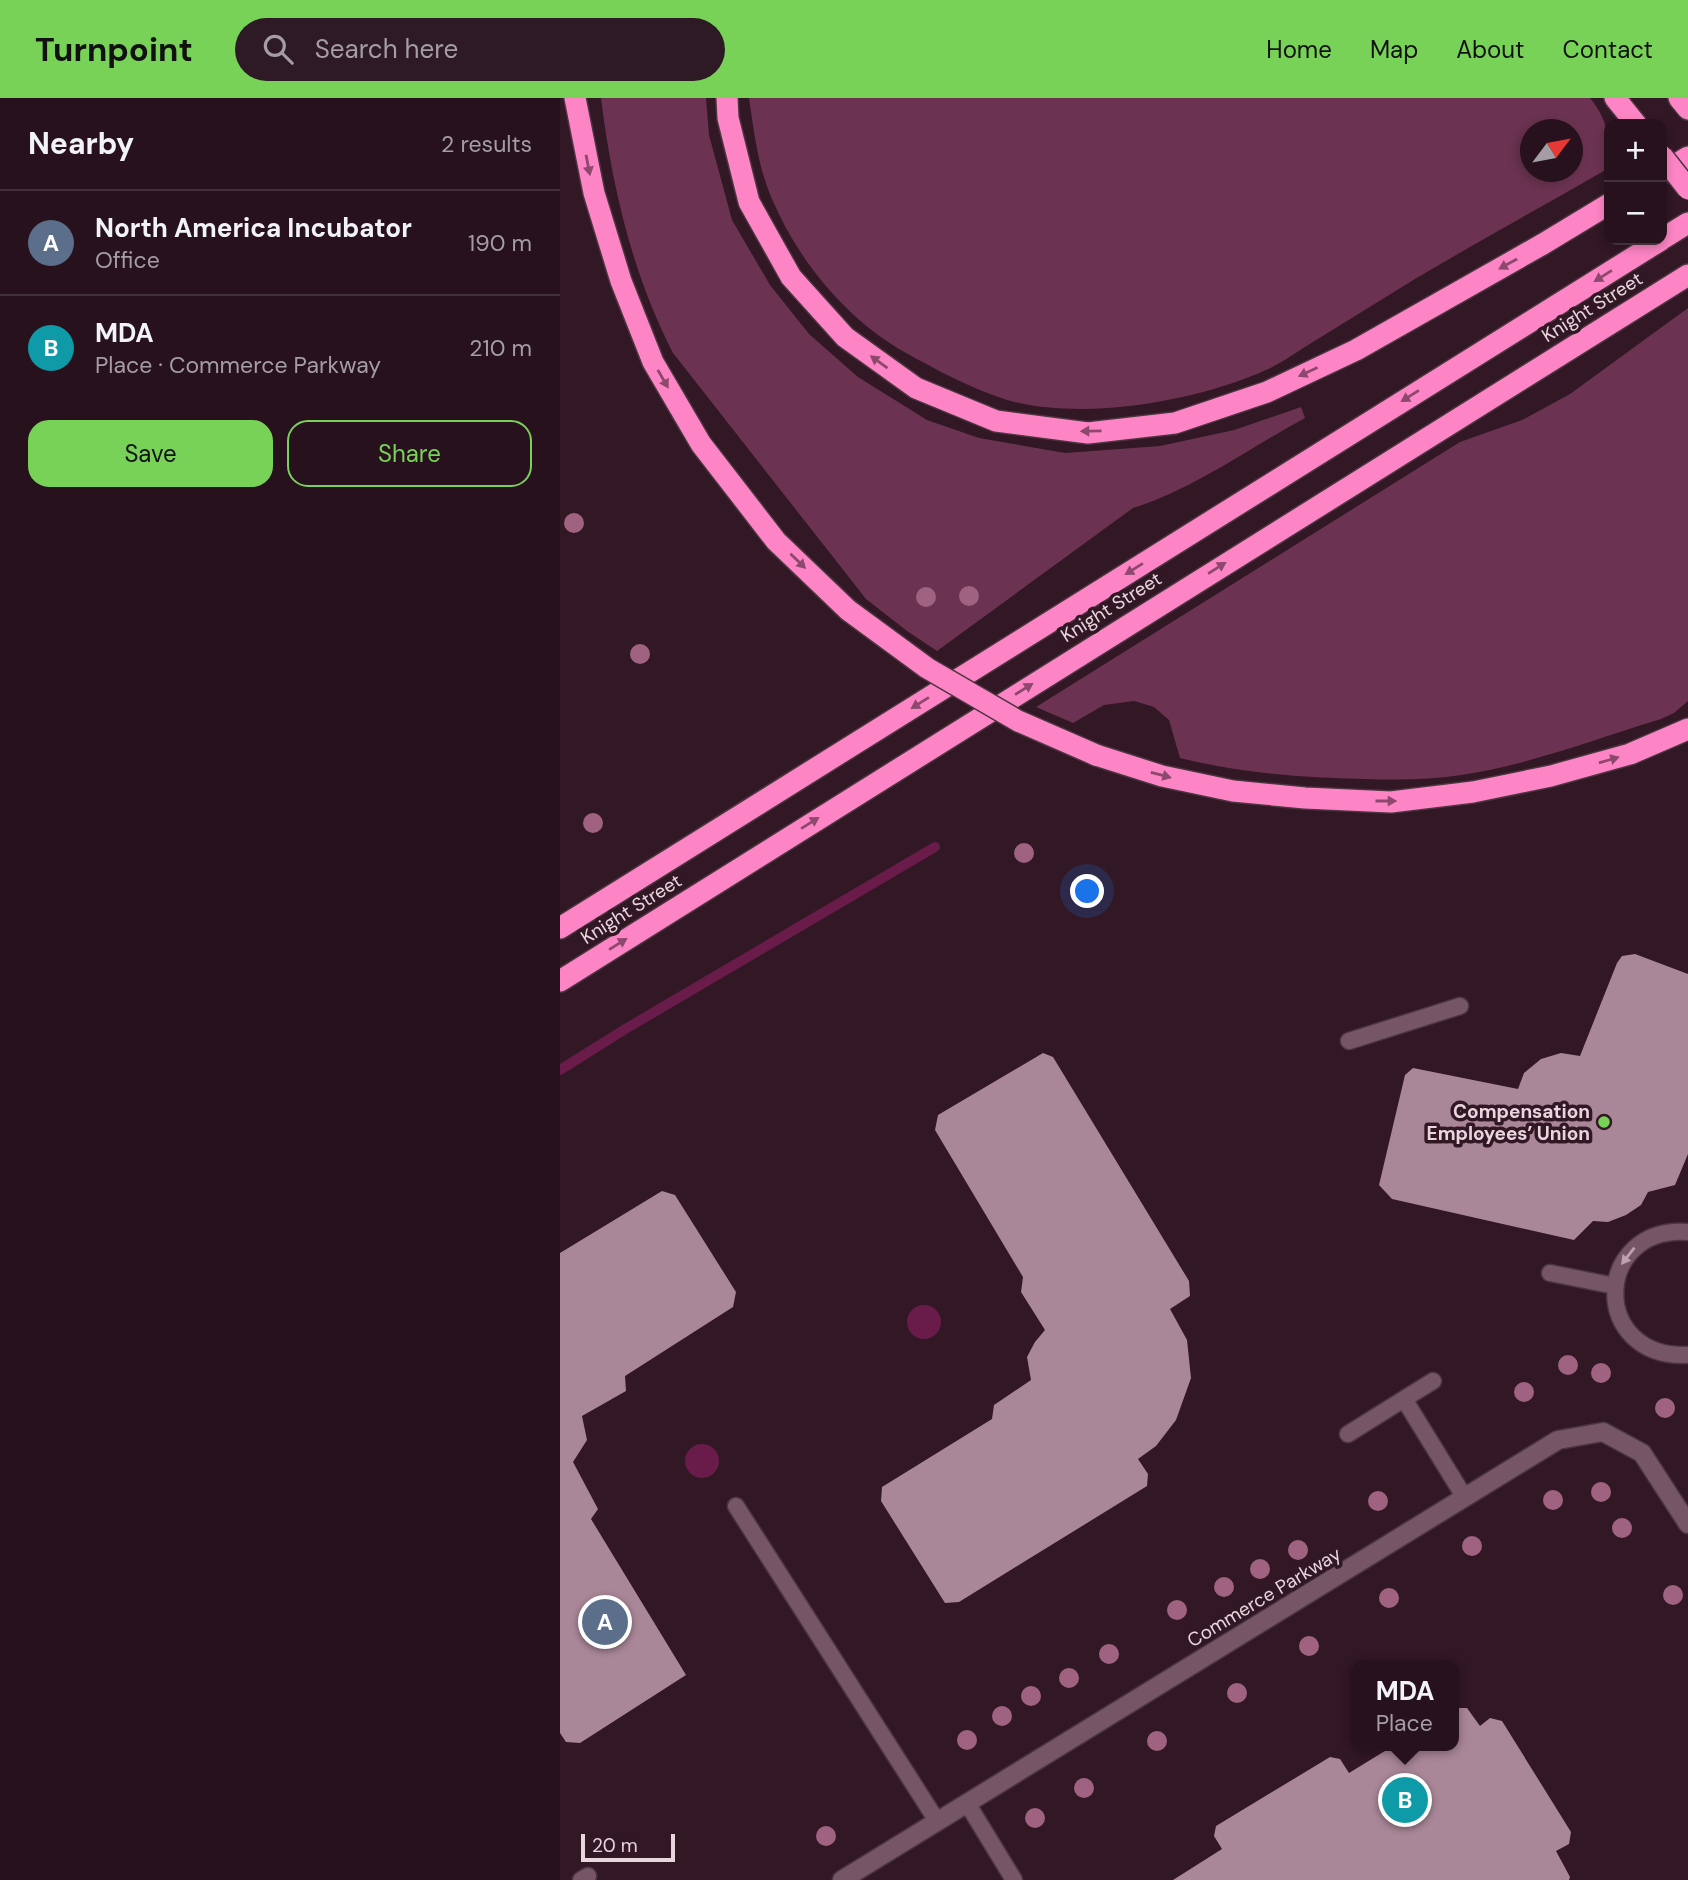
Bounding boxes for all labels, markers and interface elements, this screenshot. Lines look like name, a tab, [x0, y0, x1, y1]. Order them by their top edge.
search box	[235, 18, 725, 81]
text: Turnpoint	[35, 28, 193, 71]
icon: search	[259, 30, 297, 68]
text: Search here	[315, 32, 458, 66]
text: Home	[1266, 34, 1332, 65]
text: Map	[1370, 34, 1418, 65]
text: About	[1456, 34, 1525, 65]
text: Contact	[1563, 34, 1653, 65]
north arrow	[1520, 119, 1583, 182]
map controls	[1604, 119, 1667, 245]
button: +	[1604, 119, 1667, 182]
text: Nearby	[28, 124, 134, 163]
text: 2 results	[441, 129, 532, 159]
one-way arrow	[583, 154, 594, 176]
button: −	[1604, 182, 1667, 245]
text: North America Incubator	[95, 211, 412, 245]
text: A	[43, 228, 59, 258]
text: 190 m	[468, 228, 532, 258]
text: Office	[95, 245, 160, 275]
one-way arrow	[1499, 258, 1518, 270]
street label: Knight Street	[1537, 266, 1647, 348]
one-way arrow	[1594, 269, 1613, 282]
text: MDA	[95, 316, 154, 350]
text: B	[44, 333, 58, 363]
text: 210 m	[469, 333, 532, 363]
text: Place · Commerce Parkway	[95, 350, 381, 380]
one-way arrow	[870, 355, 888, 369]
one-way arrow	[1298, 367, 1318, 378]
one-way arrow	[657, 369, 669, 389]
one-way arrow	[1401, 390, 1420, 403]
button: Save	[28, 420, 273, 487]
button: Share	[287, 420, 532, 487]
one-way arrow	[1080, 426, 1102, 437]
one-way arrow	[789, 553, 806, 570]
one-way arrow	[1125, 562, 1144, 575]
one-way arrow	[1207, 562, 1226, 575]
street label: Knight Street	[1056, 566, 1166, 648]
one-way arrow	[1014, 682, 1033, 695]
one-way arrow	[911, 696, 930, 709]
one-way arrow	[1599, 754, 1621, 765]
one-way arrow	[1151, 771, 1172, 781]
one-way arrow	[1376, 795, 1398, 807]
one-way arrow	[800, 816, 820, 829]
street label: Knight Street	[576, 868, 686, 950]
your location	[1070, 874, 1104, 908]
one-way arrow	[608, 938, 627, 951]
place label: Compensation Employees’ Union	[1427, 1099, 1590, 1146]
marker: Compensation Employees’ Union	[1596, 1114, 1612, 1130]
one-way arrow	[1622, 1247, 1636, 1265]
street label: Commerce Parkway	[1182, 1541, 1346, 1653]
pin: A	[582, 1596, 628, 1648]
popup	[1351, 1660, 1459, 1751]
text: MDA	[1376, 1674, 1434, 1708]
text: Place	[1376, 1708, 1433, 1738]
pin: B	[1382, 1774, 1428, 1826]
scale bar	[581, 1831, 676, 1863]
text: 20 m	[592, 1833, 638, 1858]

